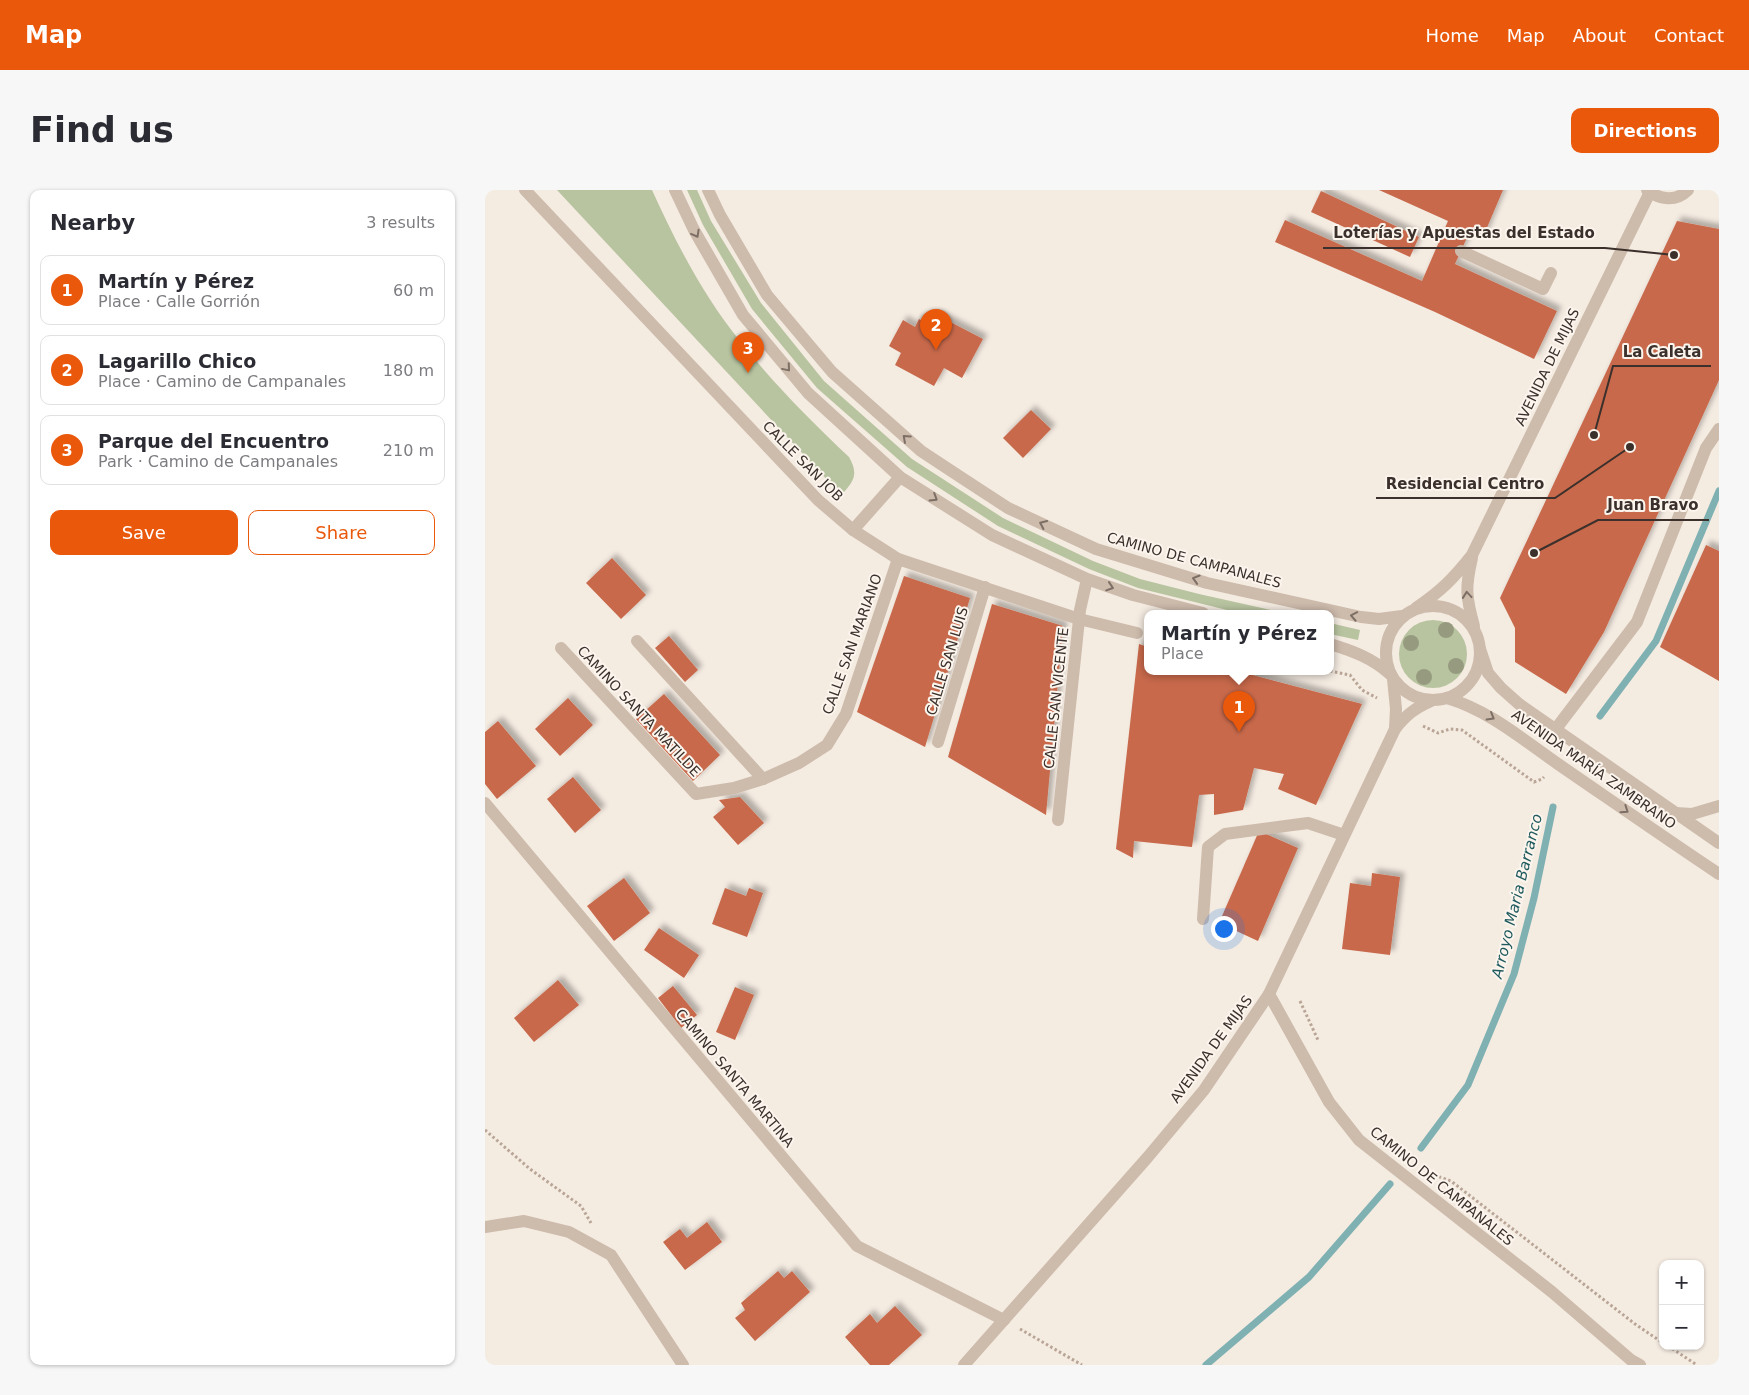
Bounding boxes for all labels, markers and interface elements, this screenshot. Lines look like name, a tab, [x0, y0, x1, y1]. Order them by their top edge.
text: Map	[25, 21, 82, 49]
text: Home	[1426, 25, 1479, 46]
text: Map	[1507, 25, 1545, 46]
text: About	[1573, 25, 1626, 46]
text: Contact	[1654, 25, 1724, 46]
button: Directions	[1571, 108, 1719, 153]
text: Find us	[30, 110, 174, 150]
text: Nearby	[50, 211, 135, 235]
text: 3 results	[366, 213, 435, 232]
callout: Loterías y Apuestas del Estado	[1323, 218, 1605, 248]
text: Loterías y Apuestas del Estado	[1333, 224, 1595, 242]
one-way arrow	[690, 228, 700, 237]
text: Martín y Pérez	[98, 270, 254, 292]
text: 1	[61, 281, 73, 300]
text: 60 m	[393, 281, 434, 300]
text: Place · Calle Gorrión	[98, 292, 260, 311]
street label: AVENIDA DE MIJAS	[1512, 305, 1582, 428]
pin: 2	[920, 309, 952, 350]
pin: 3	[732, 332, 764, 373]
callout: La Caleta	[1613, 336, 1711, 366]
text: La Caleta	[1623, 343, 1701, 361]
text: Lagarillo Chico	[98, 350, 256, 372]
text: 2	[61, 361, 73, 380]
text: 180 m	[383, 361, 434, 380]
one-way arrow	[781, 362, 790, 371]
text: Place · Camino de Campanales	[98, 372, 346, 391]
street label: CALLE SAN JOB	[760, 418, 846, 504]
text: Parque del Encuentro	[98, 430, 329, 452]
one-way arrow	[903, 435, 912, 444]
text: 3	[61, 441, 73, 460]
text: 210 m	[383, 441, 434, 460]
text: Park · Camino de Campanales	[98, 452, 338, 471]
callout: Residencial Centro	[1376, 468, 1555, 498]
text: Residencial Centro	[1386, 475, 1544, 493]
callout: Juan Bravo	[1598, 490, 1709, 520]
one-way arrow	[929, 492, 938, 501]
text: Juan Bravo	[1606, 496, 1699, 514]
button: Save	[50, 510, 238, 555]
button: Share	[248, 510, 435, 555]
one-way arrow	[1039, 520, 1048, 531]
street label: CAMINO DE CAMPANALES	[1105, 529, 1283, 591]
street label: CALLE SAN MARIANO	[819, 571, 885, 717]
one-way arrow	[1192, 575, 1200, 585]
one-way arrow	[1105, 581, 1114, 591]
one-way arrow	[1462, 590, 1473, 598]
street label: CALLE SAN LUIS	[923, 605, 971, 717]
popup	[1144, 610, 1334, 675]
one-way arrow	[1350, 611, 1359, 621]
text: Martín y Pérez	[1161, 622, 1317, 644]
street label: CALLE SAN VICENTE	[1041, 627, 1071, 769]
street label: CAMINO SANTA MATILDE	[574, 642, 704, 780]
text: Place	[1161, 644, 1204, 663]
pin: 1	[1223, 691, 1255, 732]
street label: AVENIDA MARÍA ZAMBRANO	[1509, 706, 1679, 832]
one-way arrow	[1486, 711, 1495, 721]
one-way arrow	[1619, 804, 1629, 813]
water label: Arroyo Maria Barranco	[1488, 812, 1546, 981]
your location	[1211, 916, 1237, 942]
street label: AVENIDA DE MIJAS	[1167, 992, 1255, 1106]
street label: CAMINO SANTA MARTINA	[673, 1006, 798, 1151]
street label: CAMINO DE CAMPANALES	[1367, 1123, 1517, 1249]
map controls	[1659, 1260, 1704, 1350]
button: +	[1659, 1260, 1704, 1305]
button: −	[1659, 1305, 1704, 1350]

